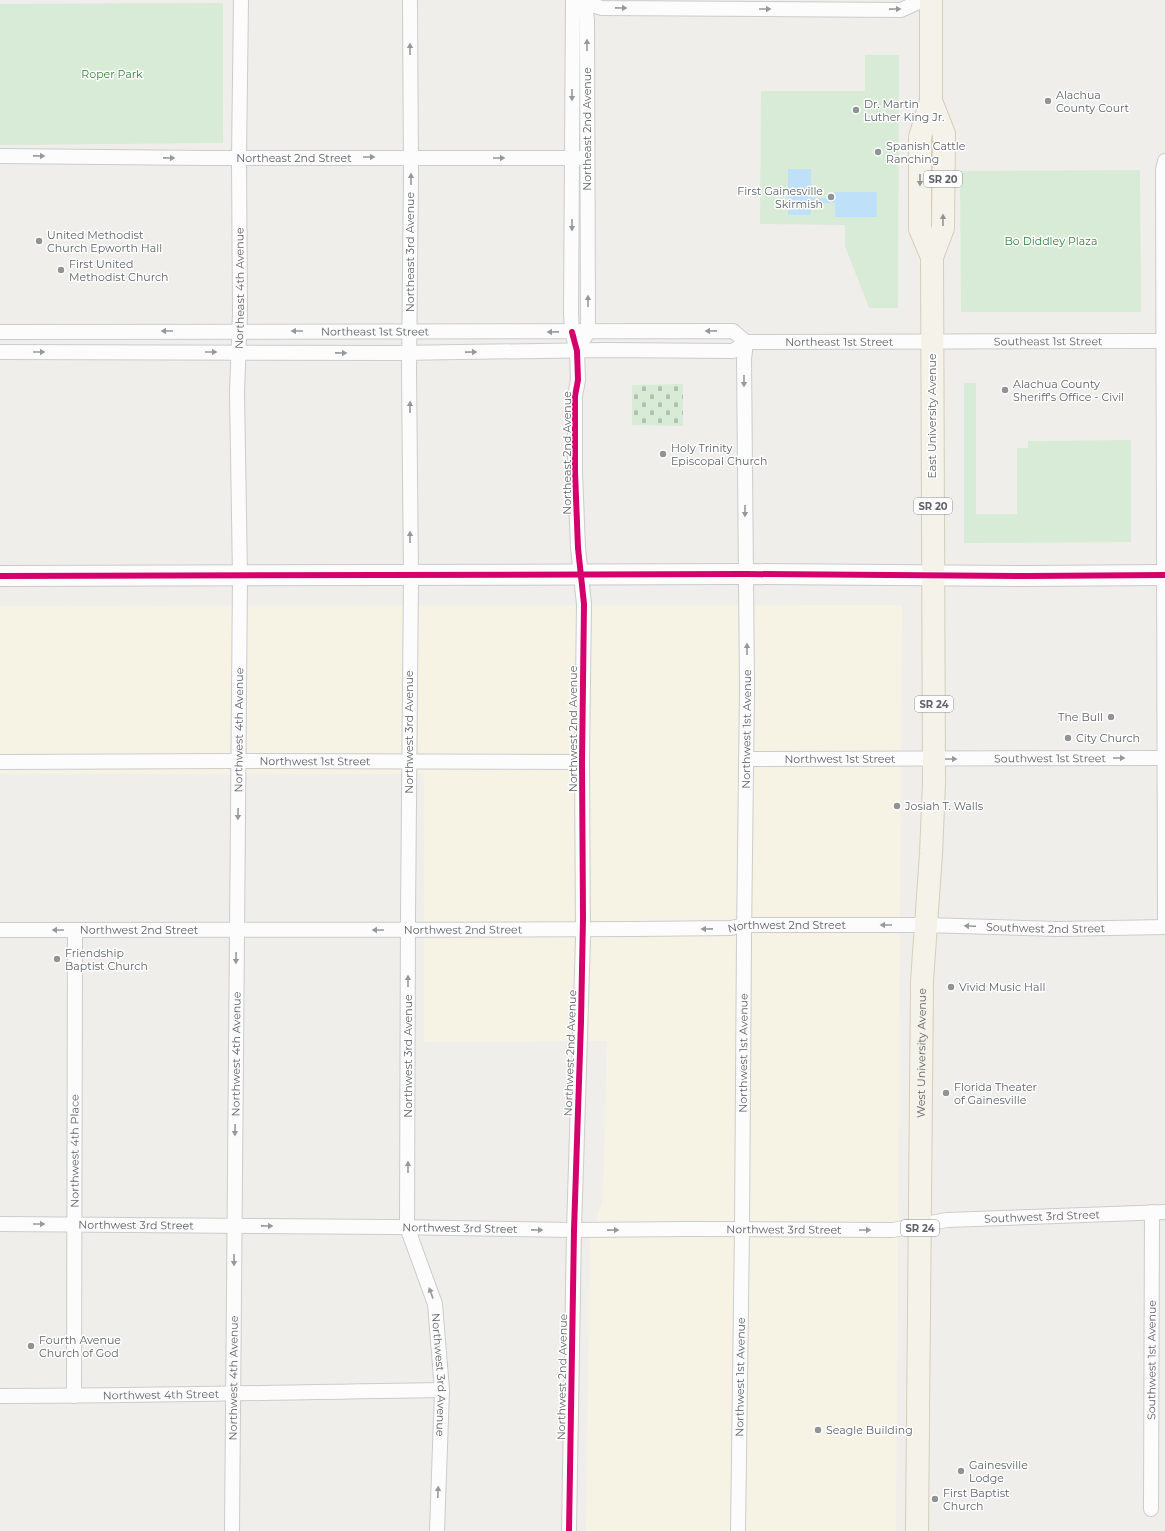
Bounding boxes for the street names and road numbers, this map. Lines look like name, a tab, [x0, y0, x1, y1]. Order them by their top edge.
street label: Northeast 2nd Avenue	[580, 67, 594, 191]
street label: Northeast 2nd Street	[236, 151, 352, 165]
road number: SR 20	[924, 171, 962, 187]
street label: Northeast 3rd Avenue	[403, 191, 417, 312]
street label: Northeast 4th Avenue	[232, 227, 247, 349]
street label: Northeast 1st Street	[321, 324, 430, 339]
street label: Southeast 1st Street	[994, 334, 1103, 348]
street label: Northeast 1st Street	[785, 335, 894, 349]
street label: East University Avenue	[925, 353, 939, 479]
street label: Northeast 2nd Avenue	[560, 391, 574, 515]
road number: SR 20	[914, 498, 952, 514]
street label: Northwest 2nd Avenue	[566, 665, 580, 792]
street label: Northwest 4th Avenue	[231, 667, 246, 792]
street label: Northwest 1st Avenue	[739, 669, 754, 789]
street label: Northwest 3rd Avenue	[402, 670, 416, 794]
road number: SR 24	[915, 696, 953, 712]
street label: Southwest 1st Street	[994, 751, 1106, 765]
street label: Northwest 1st Street	[784, 752, 896, 766]
street label: Northwest 1st Street	[259, 754, 371, 768]
street label: Northwest 2nd Street	[726, 918, 846, 936]
street label: Southwest 2nd Street	[986, 920, 1106, 936]
street label: Northwest 2nd Street	[80, 923, 199, 937]
street label: Northwest 2nd Street	[404, 923, 523, 937]
street label: West University Avenue	[914, 988, 929, 1118]
street label: Northwest 2nd Avenue	[561, 989, 579, 1117]
street label: Northwest 4th Avenue	[228, 991, 244, 1116]
street label: Northwest 1st Avenue	[736, 993, 751, 1113]
street label: Northwest 3rd Avenue	[401, 994, 415, 1118]
street label: Northwest 4th Place	[67, 1094, 82, 1208]
street label: Southwest 3rd Street	[984, 1207, 1101, 1226]
street label: Northwest 3rd Street	[78, 1218, 194, 1232]
street label: Northwest 3rd Street	[402, 1220, 518, 1236]
road number: SR 24	[901, 1220, 939, 1236]
street label: Northwest 3rd Street	[726, 1222, 842, 1237]
street label: Southwest 1st Avenue	[1144, 1300, 1159, 1420]
street label: Northwest 3rd Avenue	[429, 1313, 449, 1437]
street label: Northwest 2nd Avenue	[554, 1313, 570, 1440]
street label: Northwest 4th Avenue	[226, 1315, 241, 1440]
street label: Northwest 1st Avenue	[732, 1317, 748, 1437]
street label: Northwest 4th Street	[103, 1387, 220, 1402]

